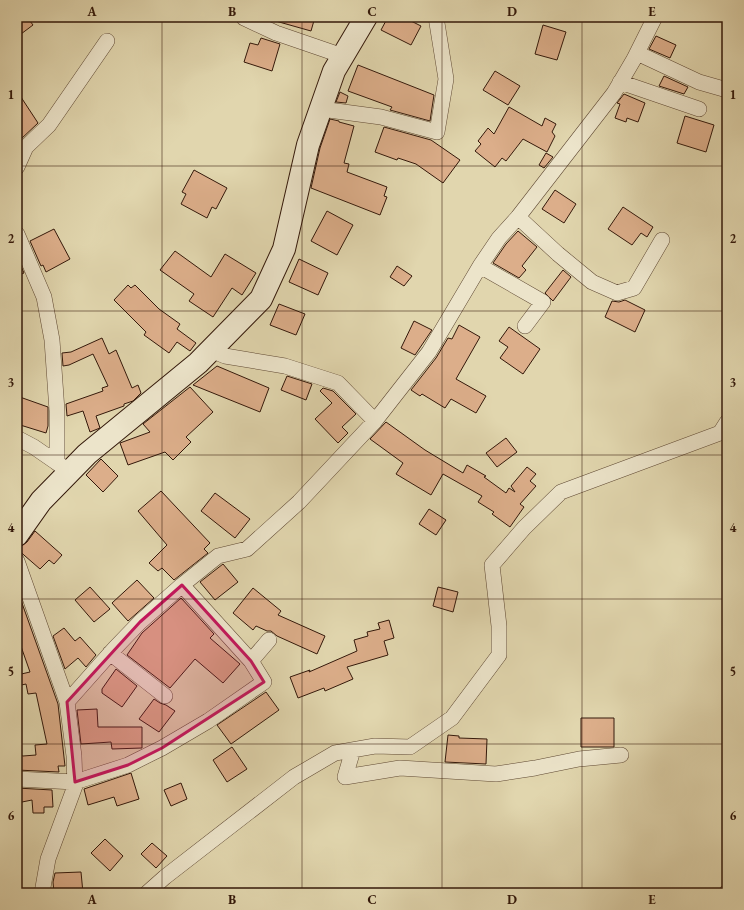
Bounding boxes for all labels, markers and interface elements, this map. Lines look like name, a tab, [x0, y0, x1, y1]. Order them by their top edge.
text: A	[86, 3, 97, 20]
text: B	[228, 3, 236, 20]
text: C	[367, 3, 377, 20]
text: D	[507, 3, 517, 20]
text: E	[648, 3, 656, 20]
text: 1	[8, 86, 15, 103]
text: 1	[730, 86, 737, 103]
text: 2	[8, 230, 15, 247]
text: 2	[730, 230, 737, 247]
text: 3	[8, 374, 15, 391]
text: 3	[730, 374, 737, 391]
text: 4	[8, 519, 15, 536]
text: 4	[730, 519, 737, 536]
text: 5	[8, 663, 14, 680]
text: 5	[730, 663, 736, 680]
text: 6	[8, 807, 15, 824]
text: 6	[730, 807, 737, 824]
text: A	[86, 891, 97, 908]
text: B	[228, 891, 236, 908]
text: C	[367, 891, 377, 908]
text: D	[507, 891, 517, 908]
text: E	[648, 891, 656, 908]

